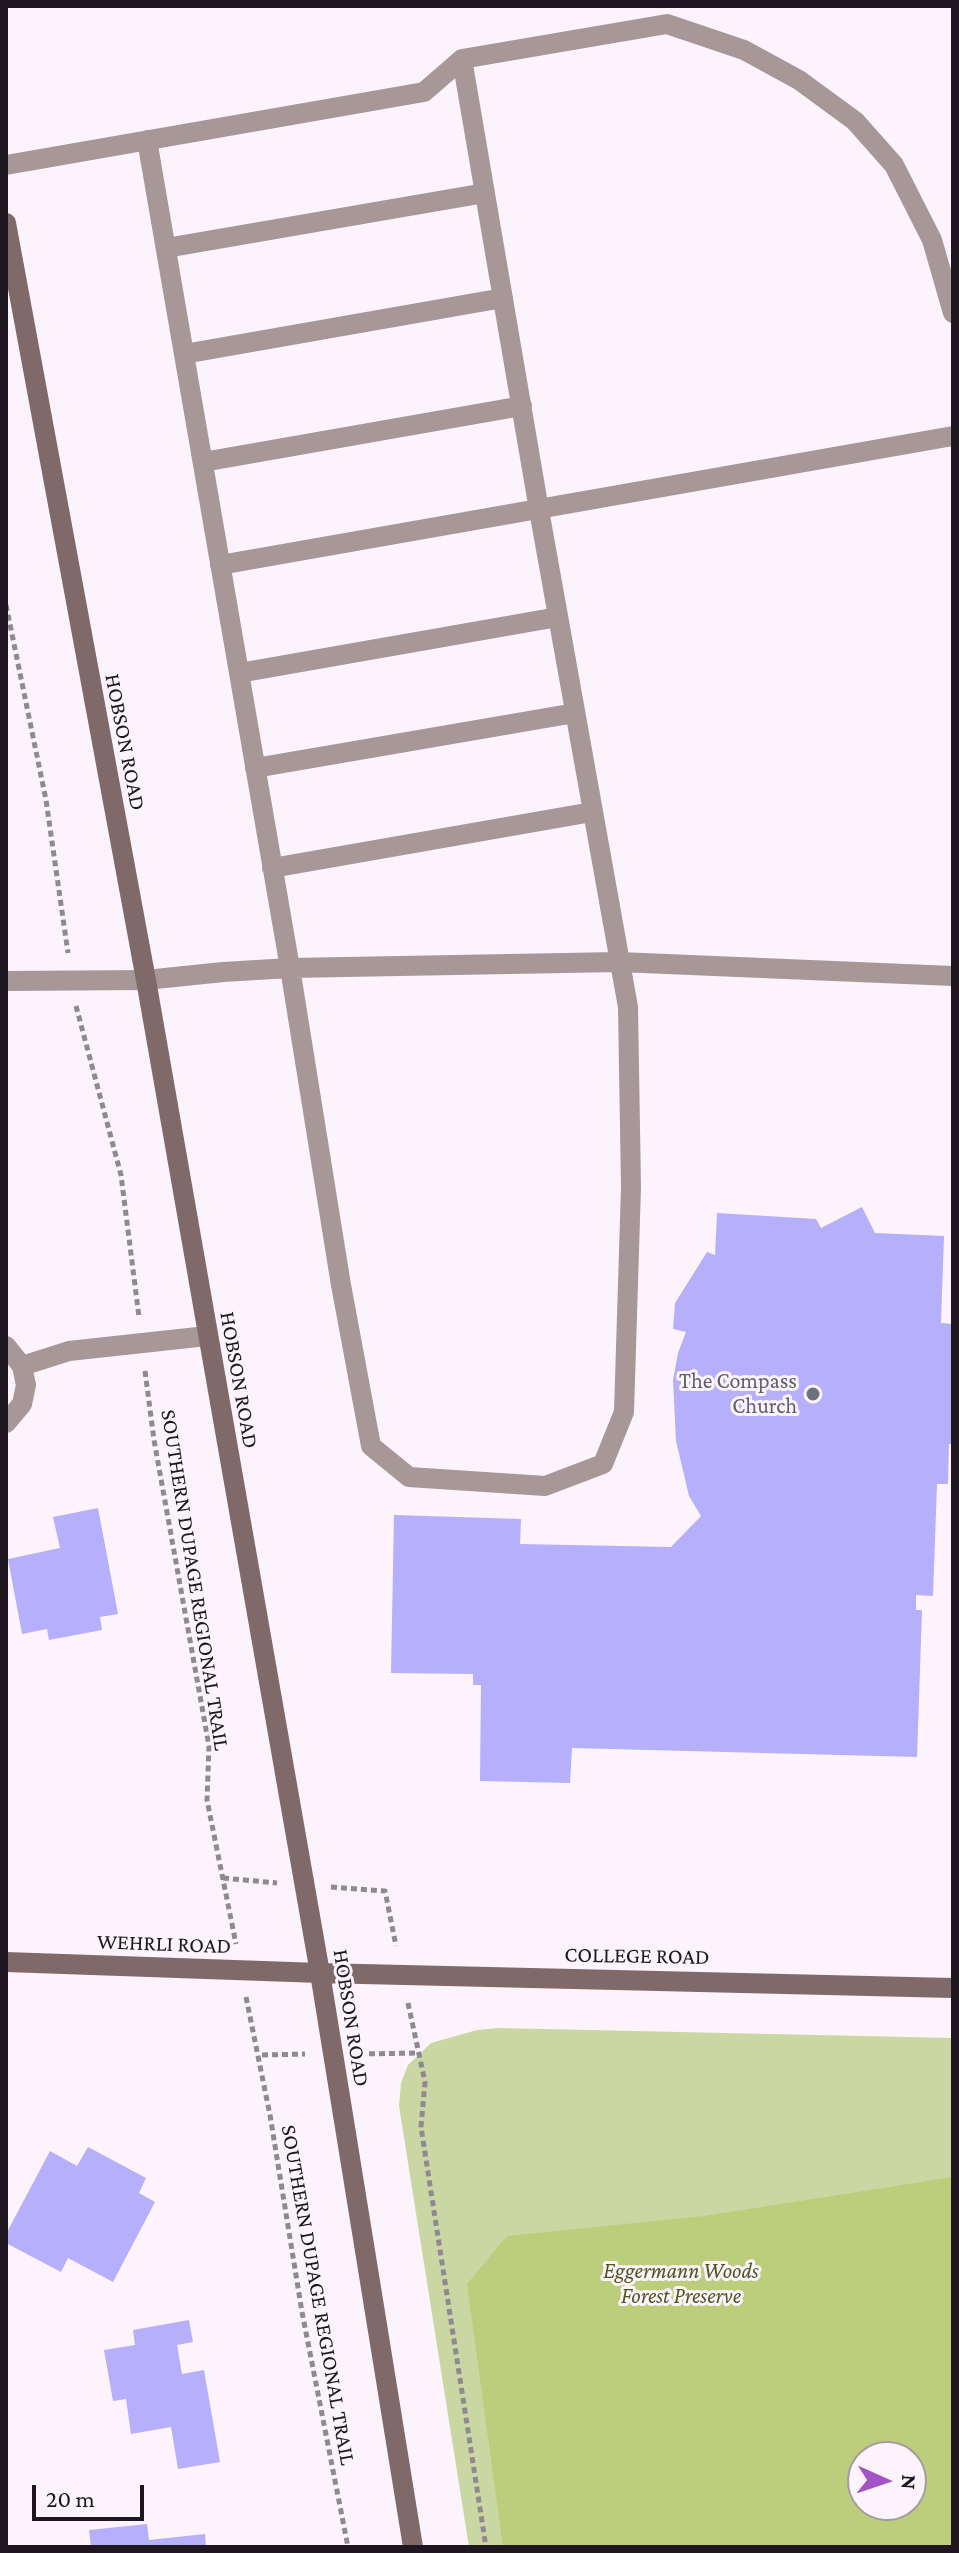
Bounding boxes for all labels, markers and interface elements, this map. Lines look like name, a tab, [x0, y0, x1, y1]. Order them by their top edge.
street label: HOBSON ROAD	[99, 671, 151, 813]
street label: HOBSON ROAD	[214, 1309, 264, 1451]
place label: The Compass Church	[679, 1368, 797, 1420]
marker: The Compass Church	[804, 1385, 822, 1403]
street label: SOUTHERN DUPAGE REGIONAL TRAIL	[155, 1408, 235, 1752]
street label: WEHRLI ROAD	[96, 1928, 232, 1960]
street label: COLLEGE ROAD	[564, 1942, 710, 1970]
street label: HOBSON ROAD	[327, 1947, 375, 2089]
street label: SOUTHERN DUPAGE REGIONAL TRAIL	[275, 2123, 361, 2467]
park label: Eggermann Woods Forest Preserve	[603, 2258, 759, 2310]
north arrow	[847, 2441, 927, 2521]
scale bar	[36, 2469, 148, 2519]
text: N	[897, 2474, 922, 2490]
text: 20 m	[46, 2485, 95, 2512]

